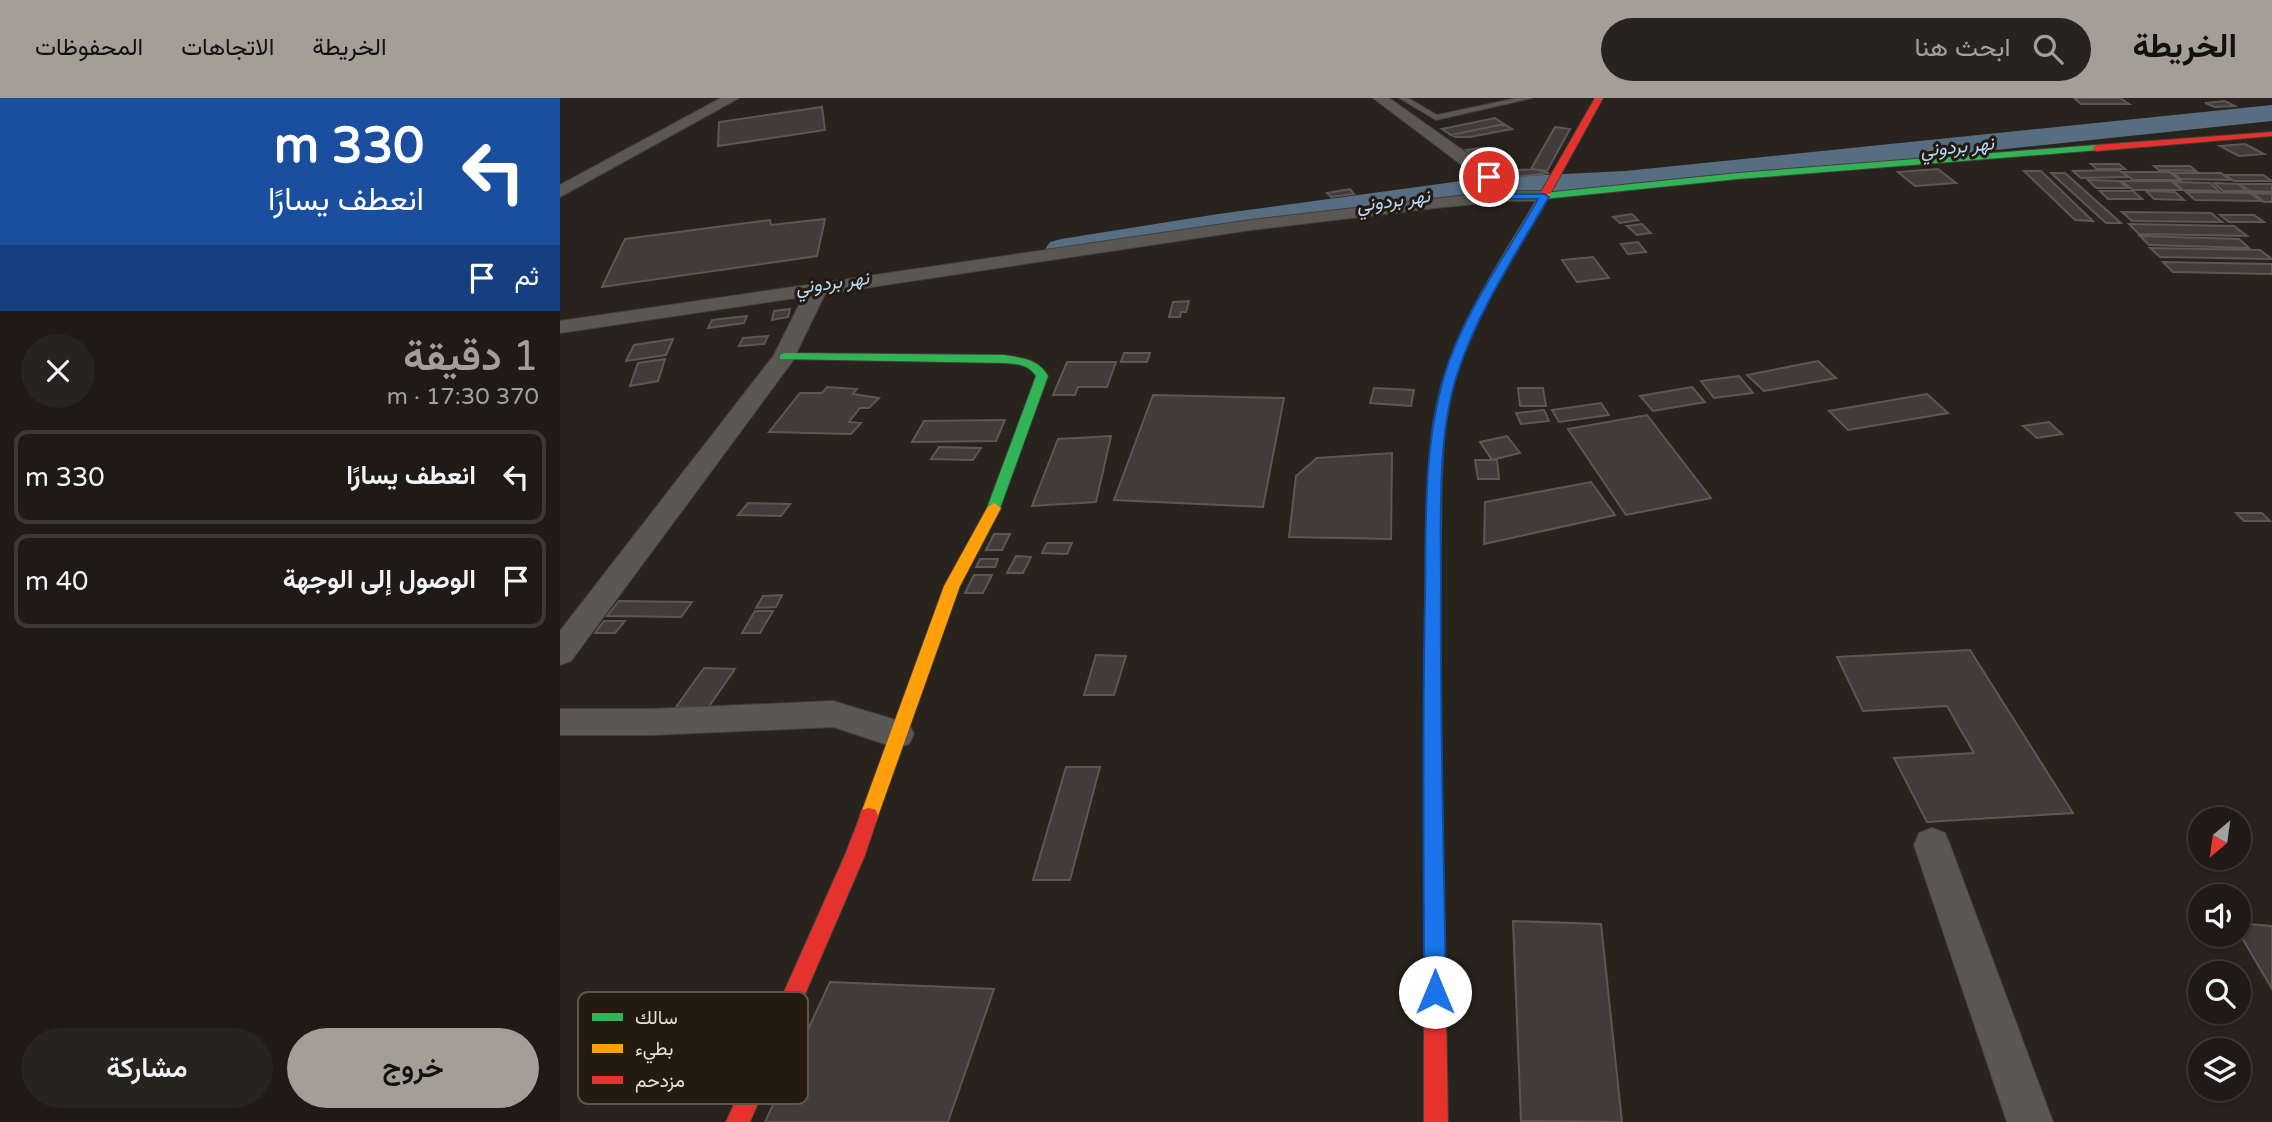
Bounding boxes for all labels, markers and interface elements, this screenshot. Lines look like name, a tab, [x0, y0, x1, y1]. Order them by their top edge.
search box	[1601, 18, 2091, 81]
text: الخريطة	[2133, 27, 2237, 66]
icon: search	[2029, 30, 2067, 68]
text: ابحث هنا	[1915, 32, 2011, 63]
text: المحفوظات	[35, 33, 143, 62]
text: الاتجاهات	[181, 33, 274, 62]
text: الخريطة	[312, 33, 387, 62]
text: 330 m	[274, 117, 424, 176]
icon: left	[448, 126, 539, 217]
water label: نهر بردوني	[1919, 132, 1997, 166]
pin	[1459, 147, 1519, 207]
icon: arrive	[1470, 158, 1508, 196]
text: انعطف يسارًا	[268, 181, 424, 219]
water label: نهر بردوني	[1355, 185, 1433, 221]
icon: arrive	[463, 259, 501, 297]
text: ثم	[515, 261, 539, 292]
water label: نهر بردوني	[794, 267, 872, 303]
text: 1 دقيقة	[403, 331, 539, 382]
button: close	[21, 334, 95, 408]
text: 370 m · 17:30	[387, 383, 539, 411]
icon: left	[497, 458, 535, 496]
text: انعطف يسارًا	[346, 460, 476, 491]
text: 330 m	[25, 462, 105, 493]
icon: arrive	[497, 562, 535, 600]
text: الوصول إلى الوجهة	[283, 564, 476, 595]
text: 40 m	[25, 566, 88, 597]
north arrow	[2188, 807, 2250, 870]
map controls	[2188, 807, 2251, 1101]
button: sound	[2188, 884, 2251, 947]
position arrow	[1398, 955, 1472, 1029]
button: search	[2188, 961, 2251, 1024]
legend	[578, 992, 808, 1104]
text: سالك	[635, 1007, 678, 1029]
button: مشاركة	[21, 1028, 273, 1108]
button: خروج	[287, 1028, 539, 1108]
text: بطيء	[635, 1038, 673, 1064]
button: layers	[2188, 1038, 2251, 1101]
text: مزدحم	[635, 1070, 685, 1093]

